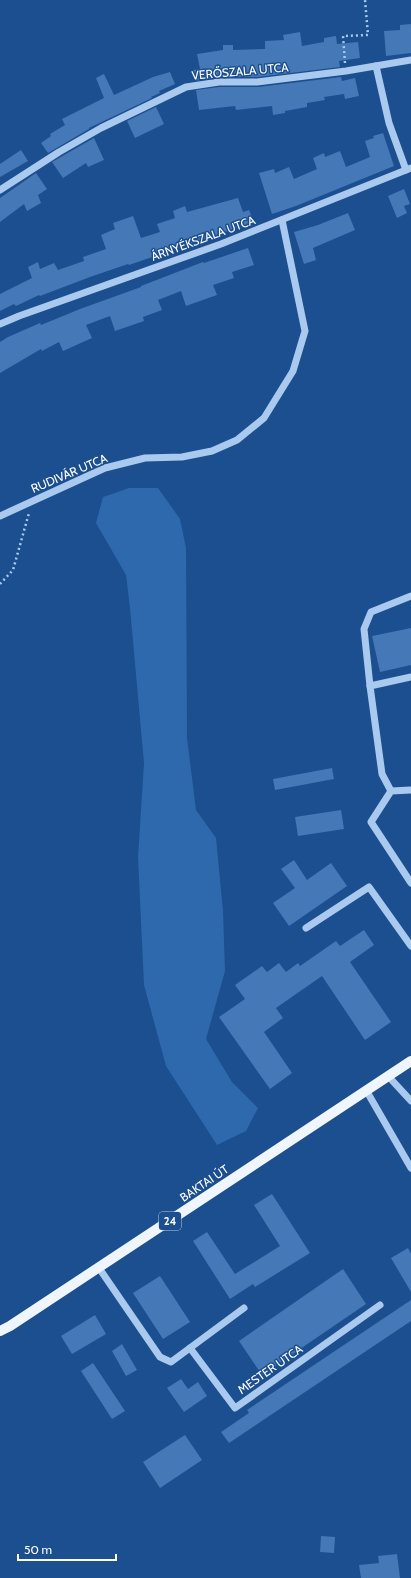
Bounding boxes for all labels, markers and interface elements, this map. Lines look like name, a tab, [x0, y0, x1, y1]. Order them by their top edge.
street label: VERŐSZALA UTCA	[191, 59, 290, 83]
street label: ÁRNYÉKSZALA UTCA	[149, 212, 258, 264]
street label: RUDIVÁR UTCA	[29, 450, 110, 496]
street label: BAKTAI ÚT	[177, 1161, 232, 1205]
road number: 24	[159, 1212, 181, 1230]
street label: MESTER UTCA	[235, 1341, 306, 1397]
scale bar	[18, 1536, 116, 1562]
text: 50 m	[24, 1542, 52, 1557]

